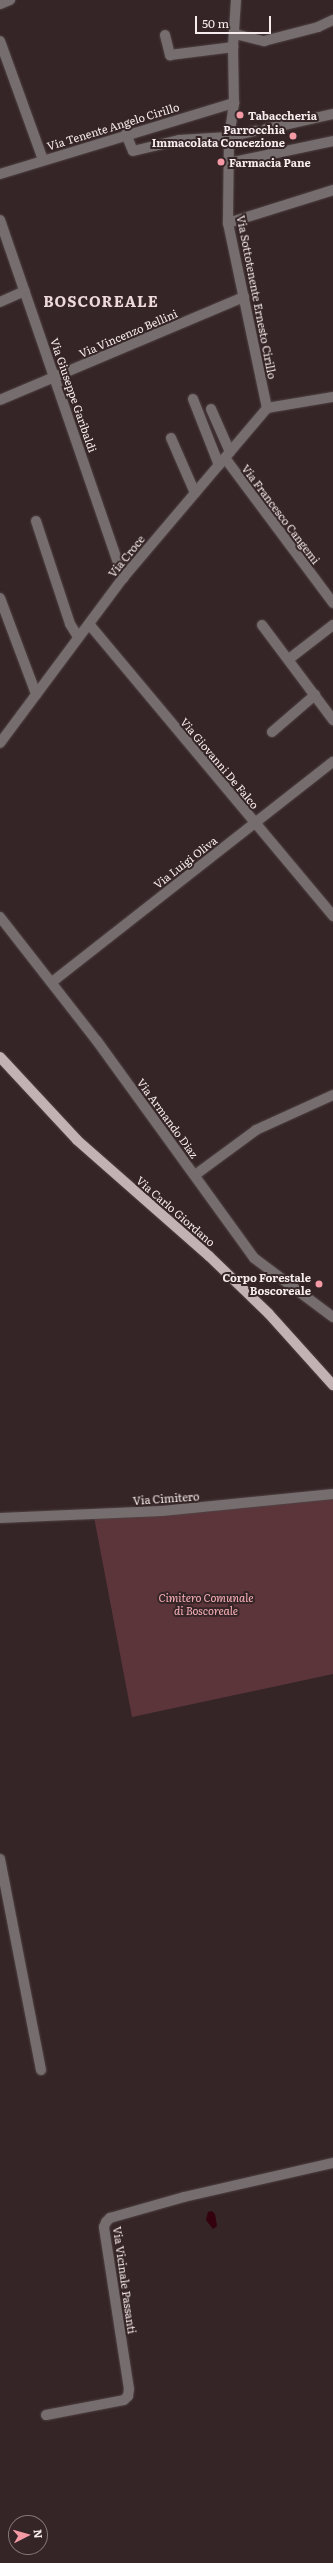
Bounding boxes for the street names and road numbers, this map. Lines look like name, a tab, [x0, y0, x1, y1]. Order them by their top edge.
street label: Via Tenente Angelo Cirillo	[45, 100, 181, 152]
street label: Via Sottotenente Ernesto Cirillo	[235, 214, 279, 380]
street label: Via Vincenzo Bellini	[77, 306, 179, 360]
street label: Via Giuseppe Garibaldi	[48, 336, 100, 454]
street label: Via Francesco Cangemi	[239, 462, 323, 566]
street label: Via Croce	[105, 532, 147, 580]
street label: Via Giovanni De Falco	[178, 715, 262, 811]
street label: Via Luigi Oliva	[151, 833, 219, 891]
street label: Via Armando Diaz	[135, 1076, 201, 1160]
street label: Via Carlo Giordano	[134, 1173, 218, 1249]
street label: Via Cimitero	[132, 1489, 200, 1507]
street label: Via Vicinale Passanti	[111, 2225, 139, 2335]

